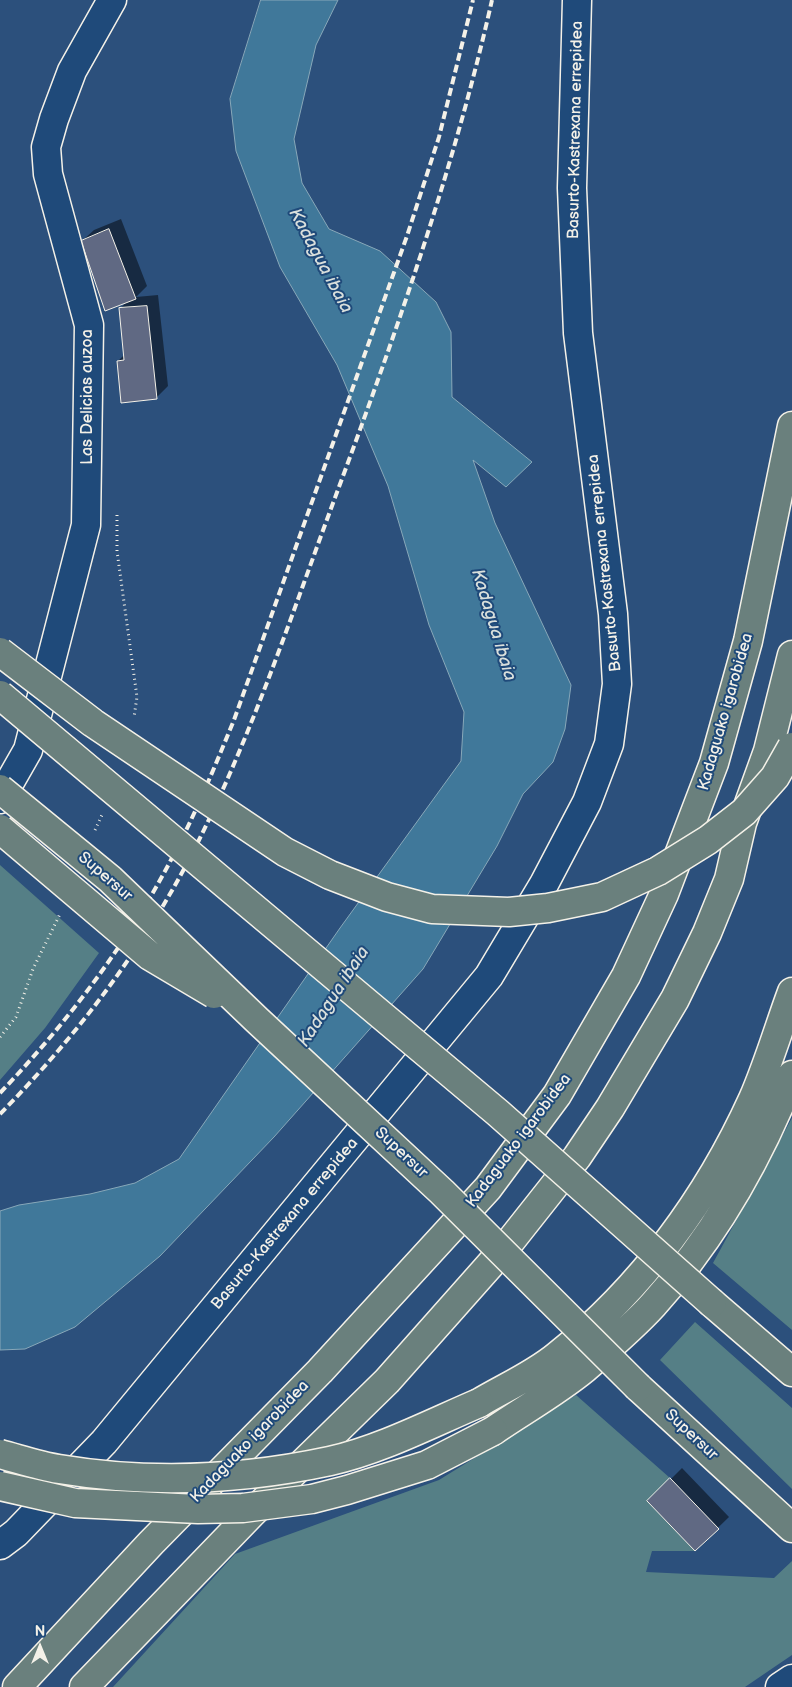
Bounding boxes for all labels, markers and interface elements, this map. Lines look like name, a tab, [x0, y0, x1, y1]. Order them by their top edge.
street label: Basurto-Kastrexana errepidea	[564, 21, 588, 239]
water label: Kadagua ibaia	[283, 205, 357, 317]
street label: Las Delicias auzoa	[78, 329, 98, 465]
street label: Basurto-Kastrexana errepidea	[584, 453, 626, 673]
water label: Kadagua ibaia	[466, 567, 520, 683]
street label: Kadaguako igarobidea	[694, 631, 758, 793]
street label: Supersur	[74, 848, 136, 906]
water label: Kadagua ibaia	[293, 943, 375, 1051]
street label: Kadaguako igarobidea	[462, 1070, 576, 1212]
street label: Supersur	[370, 1124, 432, 1182]
street label: Basurto-Kastrexana errepidea	[207, 1134, 363, 1314]
street label: Kadaguako igarobidea	[187, 1377, 313, 1507]
street label: Supersur	[660, 1406, 722, 1464]
north arrow	[15, 1622, 65, 1672]
text: N	[35, 1623, 45, 1640]

